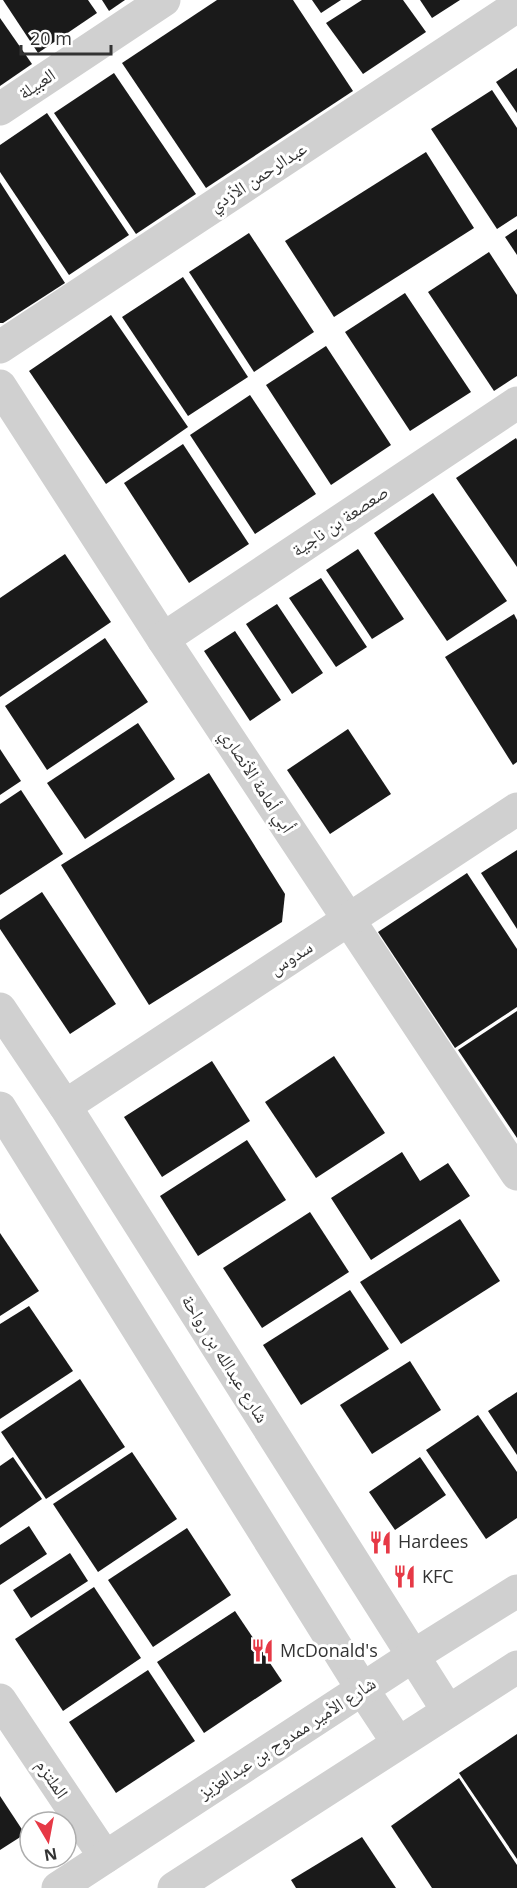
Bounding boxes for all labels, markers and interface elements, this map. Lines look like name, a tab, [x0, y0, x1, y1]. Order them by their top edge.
scale bar	[21, 18, 111, 56]
text: 20 m	[30, 26, 72, 50]
street label: العبيلة	[13, 62, 60, 104]
street label: عبدالرحمن الأزدي	[204, 136, 313, 220]
street label: صعصعة بن ناجية	[286, 479, 392, 561]
street label: أبي أمامة الأنصاري	[212, 724, 300, 839]
street label: سدوس	[264, 934, 317, 980]
street label: شارع عبدالله بن رواحة	[177, 1290, 275, 1427]
restaurant icon: Hardees	[367, 1529, 393, 1555]
place label: Hardees	[398, 1529, 468, 1553]
restaurant icon: KFC	[391, 1564, 417, 1590]
place label: KFC	[422, 1564, 454, 1588]
restaurant icon: McDonald's	[249, 1638, 275, 1664]
place label: McDonald's	[280, 1638, 378, 1662]
street label: شارع الأمير ممدوح بن عبدالعزيز	[192, 1671, 380, 1805]
street label: الملتزم	[30, 1754, 75, 1803]
north arrow	[18, 1810, 78, 1870]
text: N	[42, 1843, 59, 1867]

